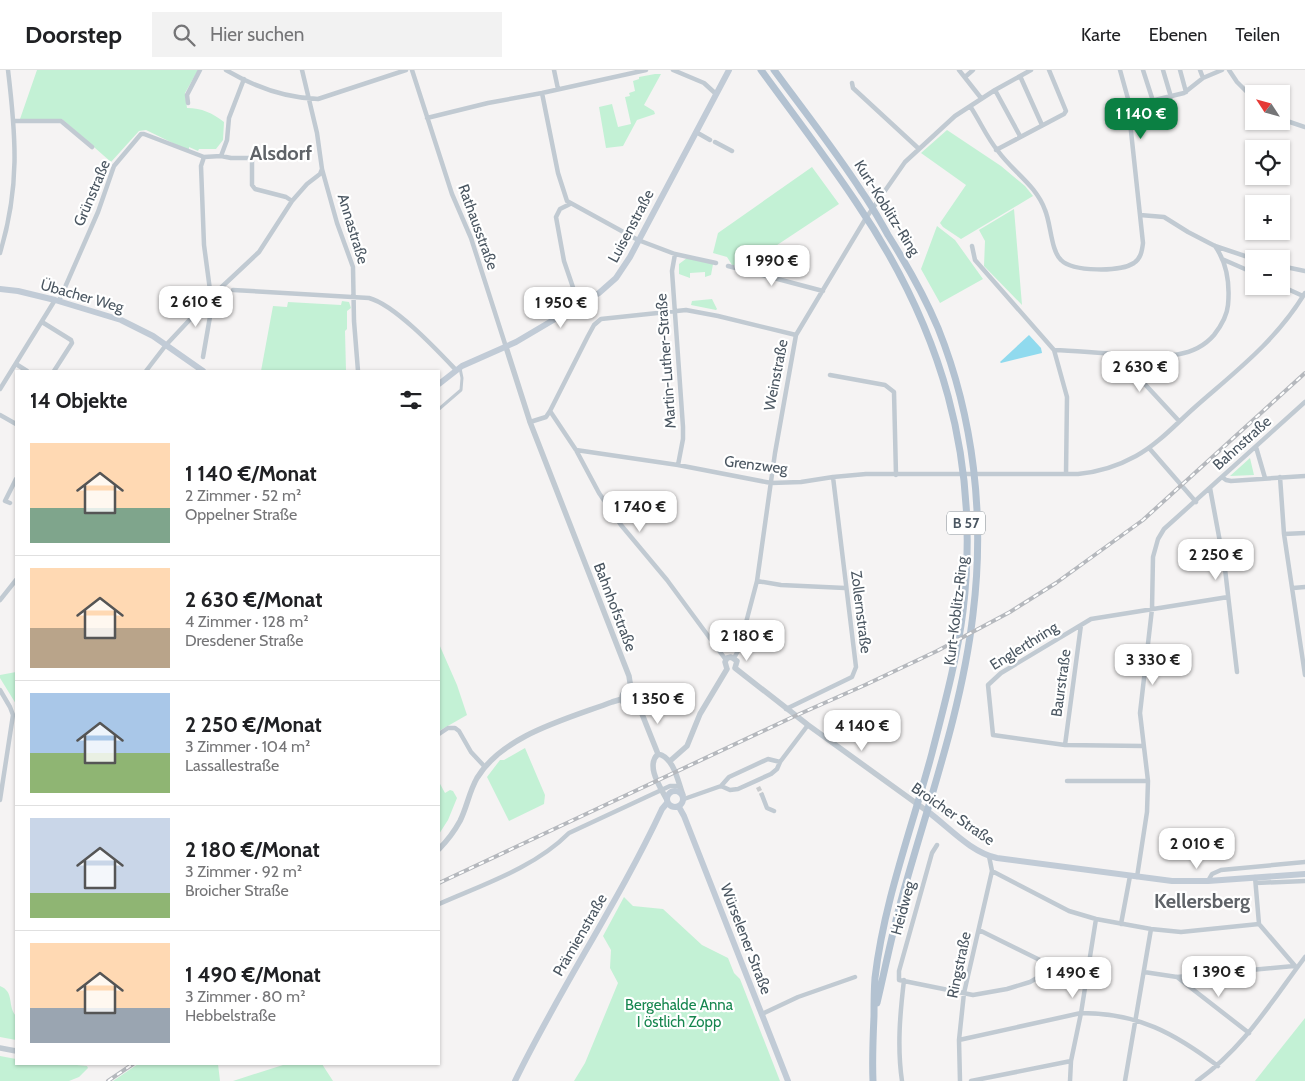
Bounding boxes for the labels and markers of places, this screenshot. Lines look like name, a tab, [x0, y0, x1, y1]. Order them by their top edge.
pin: 1 140 €	[1095, 98, 1187, 140]
pin: 1 990 €	[726, 244, 818, 287]
pin: 2 610 €	[150, 286, 242, 328]
pin: 1 950 €	[515, 286, 607, 329]
pin: 2 630 €	[1094, 350, 1186, 393]
pin: 1 740 €	[594, 490, 686, 533]
pin: 2 250 €	[1170, 538, 1262, 581]
pin: 2 180 €	[701, 620, 793, 662]
pin: 3 330 €	[1107, 644, 1199, 686]
pin: 1 350 €	[612, 682, 704, 725]
pin: 4 140 €	[816, 710, 908, 752]
pin: 2 010 €	[1151, 828, 1243, 870]
pin: 1 490 €	[1027, 956, 1119, 999]
pin: 1 390 €	[1173, 956, 1265, 998]

